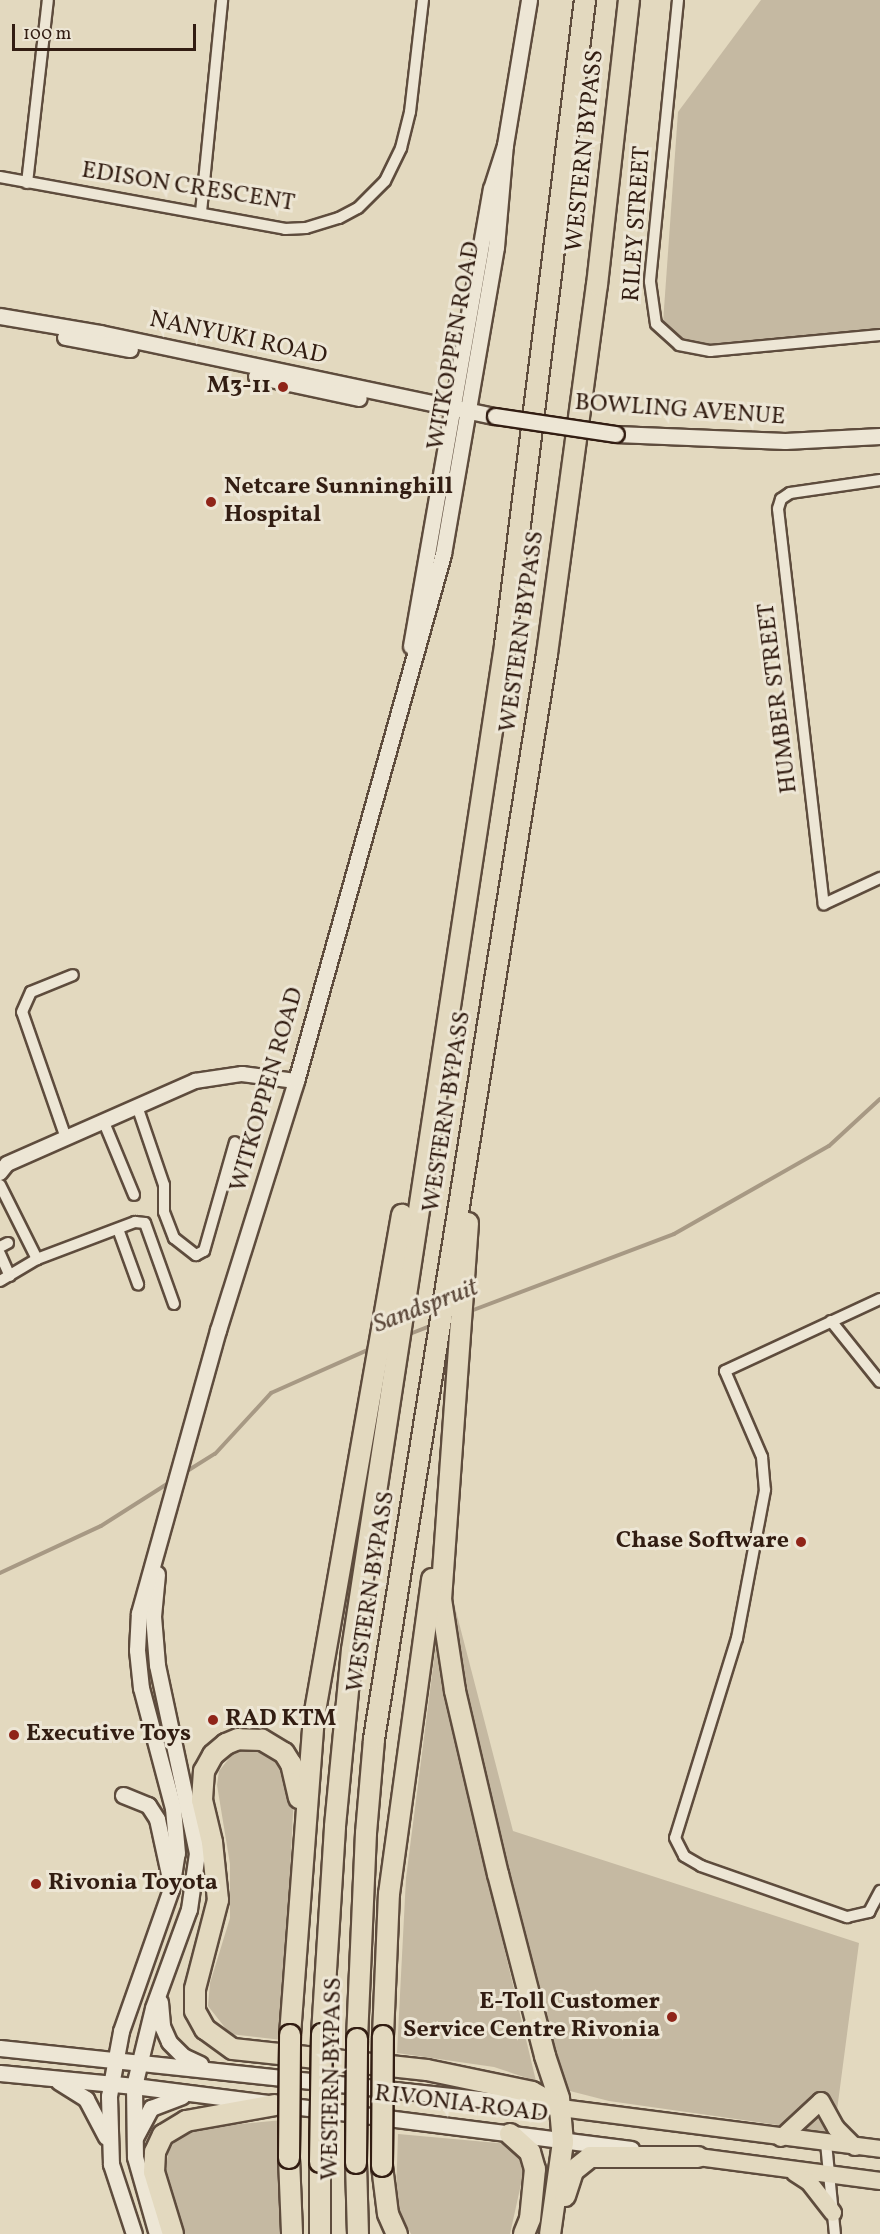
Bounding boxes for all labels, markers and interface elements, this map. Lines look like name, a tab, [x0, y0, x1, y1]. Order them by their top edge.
scale bar	[15, 12, 200, 50]
text: 100 m	[23, 22, 72, 47]
street label: WESTERN BYPASS	[561, 48, 611, 254]
street label: RILEY STREET	[618, 145, 658, 303]
street label: EDISON CRESCENT	[79, 157, 297, 219]
street label: WITKOPPEN ROAD	[422, 239, 488, 453]
street label: NANYUKI ROAD	[147, 306, 329, 372]
place label: M3-11	[207, 373, 271, 401]
marker: M3-11	[276, 380, 290, 394]
street label: BOWLING AVENUE	[574, 389, 786, 433]
place label: Netcare Sunninghill Hospital	[224, 474, 453, 530]
marker: Netcare Sunninghill Hospital	[202, 493, 220, 511]
street label: WESTERN BYPASS	[495, 529, 551, 735]
street label: HUMBER STREET	[753, 601, 805, 795]
street label: WITKOPPEN ROAD	[225, 984, 311, 1196]
street label: WESTERN BYPASS	[418, 1009, 478, 1215]
water label: Sandspruit	[369, 1273, 483, 1341]
street label: WESTERN BYPASS	[342, 1489, 402, 1695]
place label: Chase Software	[616, 1528, 789, 1556]
marker: Chase Software	[794, 1535, 808, 1549]
place label: RAD KTM	[225, 1706, 336, 1734]
marker: RAD KTM	[206, 1713, 220, 1727]
place label: Executive Toys	[26, 1721, 191, 1749]
marker: Executive Toys	[7, 1728, 21, 1742]
place label: Rivonia Toyota	[48, 1870, 218, 1898]
marker: Rivonia Toyota	[29, 1877, 43, 1891]
street label: WESTERN BYPASS	[317, 1977, 349, 2181]
place label: E-Toll Customer Service Centre Rivonia	[403, 1989, 660, 2045]
marker: E-Toll Customer Service Centre Rivonia	[665, 2010, 679, 2024]
street label: RIVONIA ROAD	[373, 2080, 549, 2130]

